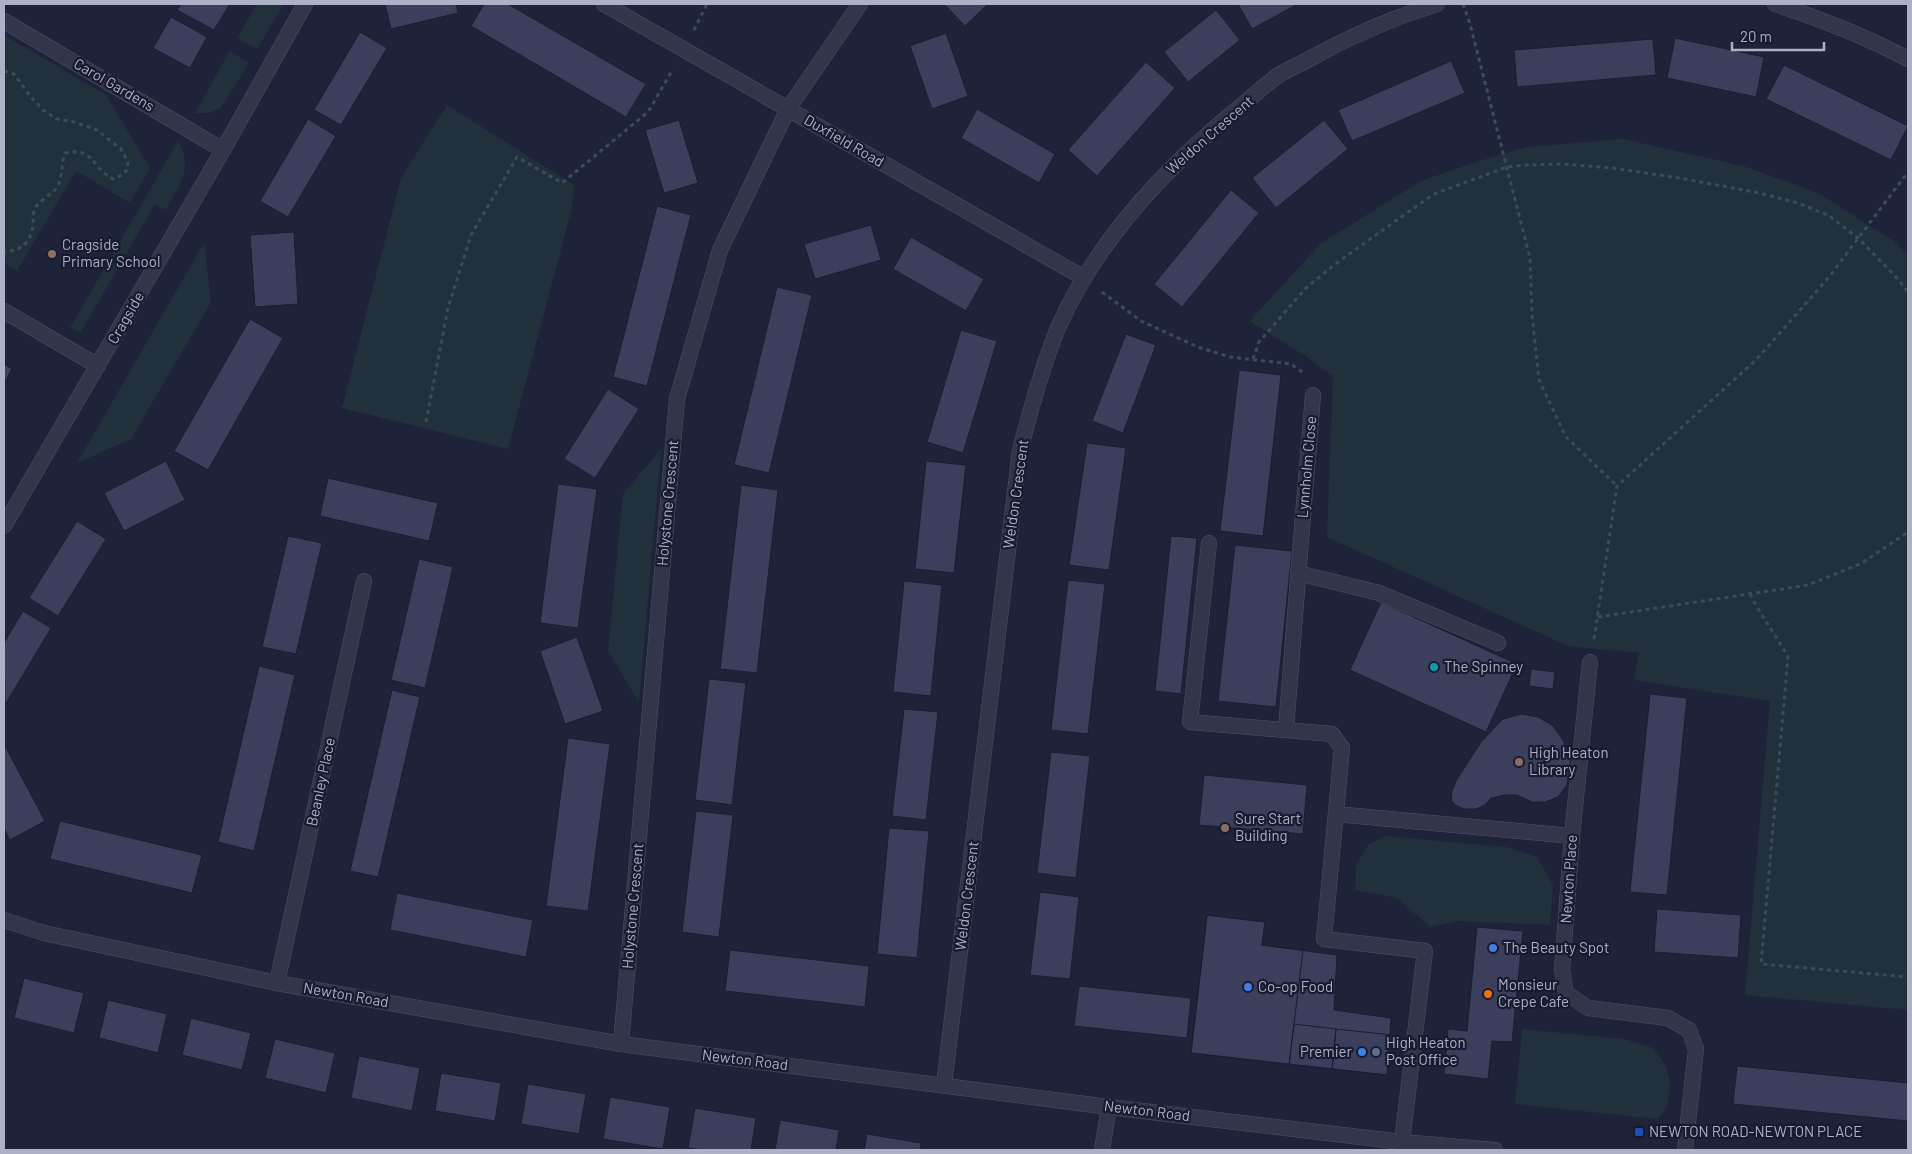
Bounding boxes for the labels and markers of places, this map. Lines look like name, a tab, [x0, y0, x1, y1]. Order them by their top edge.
place label: Cragside Primary School	[62, 235, 160, 270]
marker: Cragside Primary School	[46, 248, 58, 260]
place label: The Spinney	[1444, 657, 1523, 675]
marker: The Spinney	[1428, 661, 1440, 673]
place label: High Heaton Library	[1529, 743, 1609, 778]
marker: High Heaton Library	[1513, 756, 1525, 768]
place label: Sure Start Building	[1235, 809, 1301, 844]
marker: Sure Start Building	[1219, 822, 1231, 834]
place label: The Beauty Spot	[1503, 938, 1609, 956]
marker: The Beauty Spot	[1487, 942, 1499, 954]
place label: Monsieur Crepe Cafe	[1498, 975, 1569, 1010]
place label: Co-op Food	[1258, 977, 1333, 995]
marker: Co-op Food	[1242, 981, 1254, 993]
marker: Monsieur Crepe Cafe	[1482, 988, 1494, 1000]
place label: High Heaton Post Office	[1386, 1033, 1466, 1068]
place label: Premier	[1300, 1042, 1353, 1060]
marker: Premier	[1356, 1046, 1368, 1058]
marker: High Heaton Post Office	[1370, 1046, 1382, 1058]
place label: NEWTON ROAD-NEWTON PLACE	[1649, 1122, 1862, 1140]
marker: NEWTON ROAD-NEWTON PLACE	[1633, 1126, 1645, 1138]

